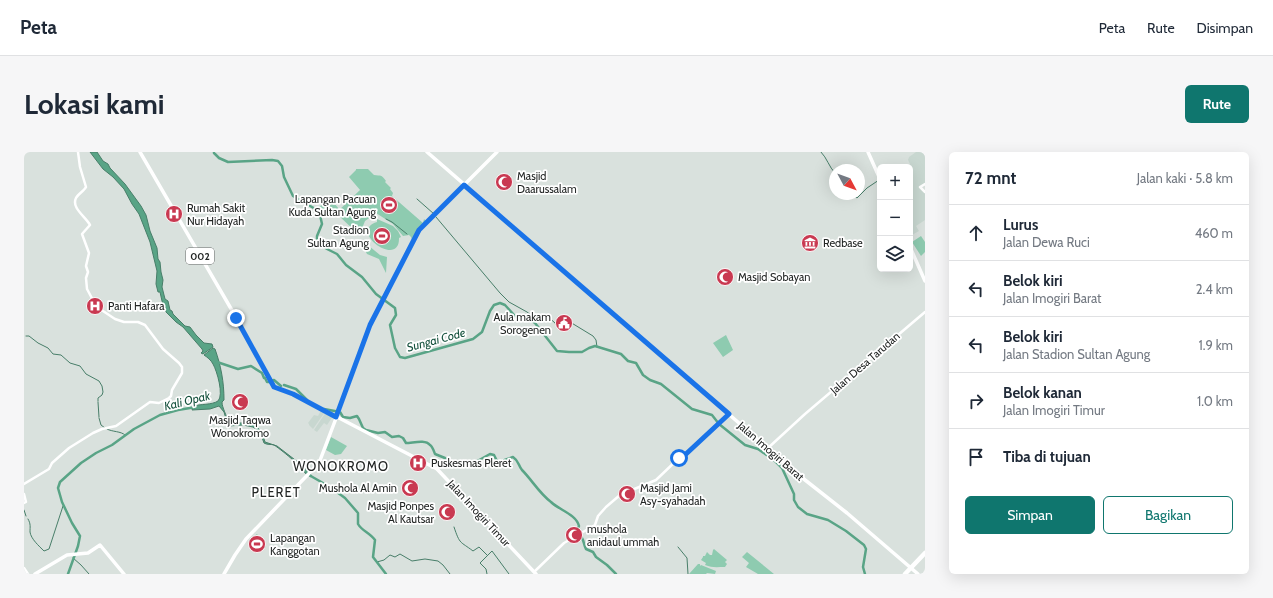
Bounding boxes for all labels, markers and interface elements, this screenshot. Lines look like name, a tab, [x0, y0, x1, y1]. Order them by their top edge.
text: Peta	[20, 16, 57, 39]
text: Peta	[1099, 19, 1125, 37]
text: Rute	[1147, 19, 1175, 37]
text: Disimpan	[1197, 19, 1253, 37]
button: Rute	[1185, 85, 1249, 123]
text: Lokasi kami	[24, 87, 164, 121]
north arrow	[829, 164, 865, 200]
map controls	[877, 164, 913, 272]
button: +	[877, 164, 913, 200]
text: 72 mnt	[965, 168, 1016, 188]
place label: Masjid Daarussalam	[517, 169, 577, 196]
text: Jalan kaki · 5.8 km	[1137, 170, 1233, 186]
mosque icon: Masjid Daarussalam	[494, 172, 514, 192]
place label: Lapangan Pacuan Kuda Sultan Agung	[289, 192, 377, 219]
sports icon: Lapangan Pacuan Kuda Sultan Agung	[379, 195, 399, 215]
button: −	[877, 200, 913, 236]
place label: Rumah Sakit Nur Hidayah	[187, 201, 246, 228]
hospital icon: Rumah Sakit Nur Hidayah	[164, 204, 184, 224]
text: Lurus	[1003, 216, 1038, 234]
icon: ahead	[965, 222, 987, 244]
place label: Stadion Sultan Agung	[307, 223, 370, 250]
text: 460 m	[1195, 225, 1233, 241]
sports icon: Stadion Sultan Agung	[372, 226, 392, 246]
museum icon: Redbase	[800, 233, 820, 253]
text: Jalan Dewa Ruci	[1003, 234, 1090, 250]
place label: Redbase	[823, 236, 863, 250]
button: layers	[877, 236, 913, 272]
road number: 002	[186, 248, 214, 264]
mosque icon: Masjid Sobayan	[715, 267, 735, 287]
place label: Masjid Sobayan	[738, 270, 811, 284]
text: Belok kiri	[1003, 272, 1063, 290]
icon: left	[965, 278, 987, 300]
text: 2.4 km	[1196, 281, 1233, 297]
text: Jalan Imogiri Barat	[1003, 290, 1101, 306]
hospital icon: Panti Hafara	[85, 296, 105, 316]
place label: Panti Hafara	[108, 299, 165, 313]
route end	[227, 309, 245, 327]
place label: Aula makam Sorogenen	[494, 310, 551, 337]
public building icon: Aula makam Sorogenen	[554, 313, 574, 333]
water label: Sungai Code	[405, 324, 467, 355]
text: Belok kiri	[1003, 328, 1063, 346]
street label: Jalan Desa Tarudan	[827, 329, 903, 398]
icon: left	[965, 334, 987, 356]
text: 1.9 km	[1199, 337, 1233, 353]
text: Jalan Stadion Sultan Agung	[1003, 346, 1150, 362]
text: Belok kanan	[1003, 384, 1082, 402]
water label: Kali Opak	[162, 387, 212, 413]
icon: right	[965, 390, 987, 412]
mosque icon: Masjid Taqwa Wonokromo	[230, 392, 250, 412]
text: 1.0 km	[1197, 393, 1233, 409]
text: Jalan Imogiri Timur	[1003, 402, 1105, 418]
place label: Masjid Taqwa Wonokromo	[209, 413, 272, 440]
street label: Jalan Imogiri Barat	[734, 418, 807, 484]
icon: arrive	[965, 446, 987, 468]
text: Tiba di tujuan	[1003, 448, 1091, 466]
route start	[670, 449, 688, 467]
hospital icon: Puskesmas Pleret	[408, 453, 428, 473]
place label: Puskesmas Pleret	[431, 456, 512, 470]
district label: WONOKROMO	[293, 458, 389, 474]
street label: Jalan Imogiri Timur	[444, 476, 514, 550]
mosque icon: Mushola Al Amin	[400, 478, 420, 498]
place label: Mushola Al Amin	[319, 481, 397, 495]
place label: Masjid Jami Asy-syahadah	[640, 481, 705, 508]
district label: PLERET	[251, 484, 301, 500]
mosque icon: Masjid Jami Asy-syahadah	[617, 484, 637, 504]
button: Simpan	[965, 496, 1095, 534]
button: Bagikan	[1103, 496, 1233, 534]
place label: Masjid Ponpes Al Kautsar	[367, 499, 435, 526]
mosque icon: Masjid Ponpes Al Kautsar	[437, 502, 457, 522]
place label: mushola anidaul ummah	[587, 522, 659, 549]
mosque icon: mushola anidaul ummah	[564, 525, 584, 545]
place label: Lapangan Kanggotan	[270, 531, 320, 558]
sports icon: Lapangan Kanggotan	[247, 534, 267, 554]

